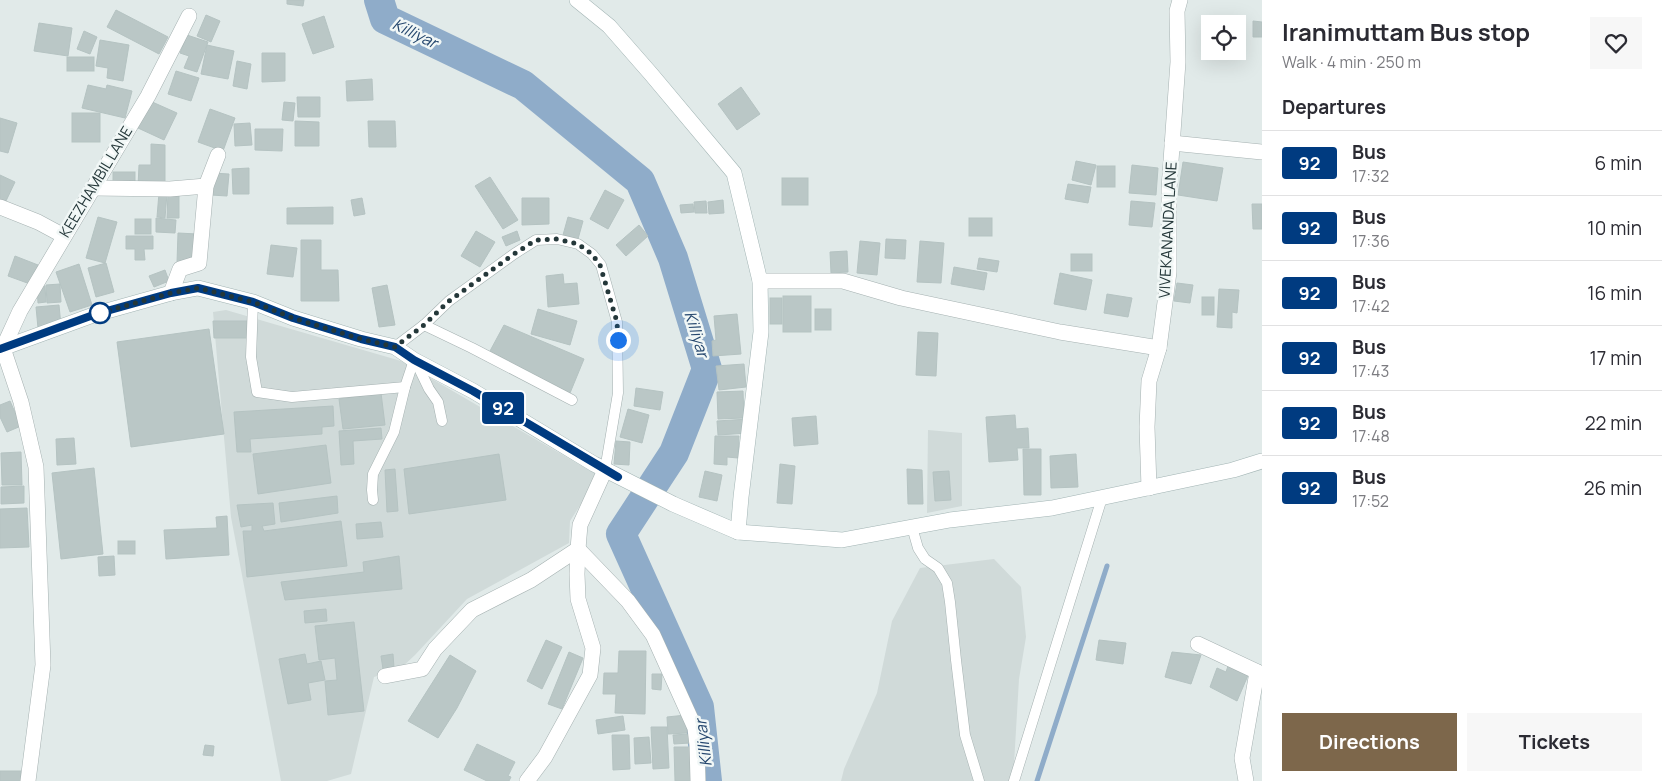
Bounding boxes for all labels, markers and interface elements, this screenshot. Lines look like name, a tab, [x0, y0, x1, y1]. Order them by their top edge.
water label: Killiyar	[389, 13, 443, 54]
map controls	[1201, 15, 1246, 60]
button: locate	[1201, 15, 1246, 60]
text: Iranimuttam Bus stop	[1282, 15, 1530, 48]
button: heart	[1590, 17, 1642, 69]
text: Walk · 4 min · 250 m	[1282, 51, 1421, 73]
text: Departures	[1282, 94, 1386, 120]
street label: KEEZHAMBIL LANE	[54, 122, 137, 241]
text: Bus	[1352, 139, 1386, 165]
text: 6 min	[1595, 150, 1642, 176]
text: 92	[1299, 151, 1320, 175]
street label: VIVEKANANDA LANE	[1153, 161, 1182, 299]
text: 17:32	[1352, 165, 1389, 187]
text: Bus	[1352, 204, 1386, 230]
text: 10 min	[1587, 215, 1642, 241]
text: 92	[1299, 216, 1320, 240]
text: 17:36	[1352, 230, 1390, 252]
text: Bus	[1352, 269, 1386, 295]
text: 16 min	[1587, 280, 1642, 306]
text: 92	[1299, 281, 1320, 305]
text: 17:42	[1352, 295, 1390, 317]
unlabelled marker	[89, 302, 111, 324]
water label: Killiyar	[680, 308, 715, 362]
your location	[606, 328, 631, 353]
text: Bus	[1352, 334, 1386, 360]
text: 17 min	[1589, 345, 1642, 371]
text: 92	[1299, 346, 1320, 370]
text: 17:43	[1352, 360, 1389, 382]
line badge: 92	[480, 392, 526, 424]
text: 92	[492, 396, 514, 420]
text: Bus	[1352, 399, 1386, 425]
text: 22 min	[1585, 410, 1642, 436]
text: 92	[1299, 411, 1320, 435]
text: 17:48	[1352, 425, 1390, 447]
text: Bus	[1352, 464, 1386, 490]
text: 26 min	[1584, 475, 1642, 501]
text: 92	[1299, 476, 1320, 500]
text: 17:52	[1352, 490, 1389, 512]
button: Directions	[1282, 713, 1457, 771]
button: Tickets	[1467, 713, 1642, 771]
water label: Killiyar	[689, 716, 717, 768]

